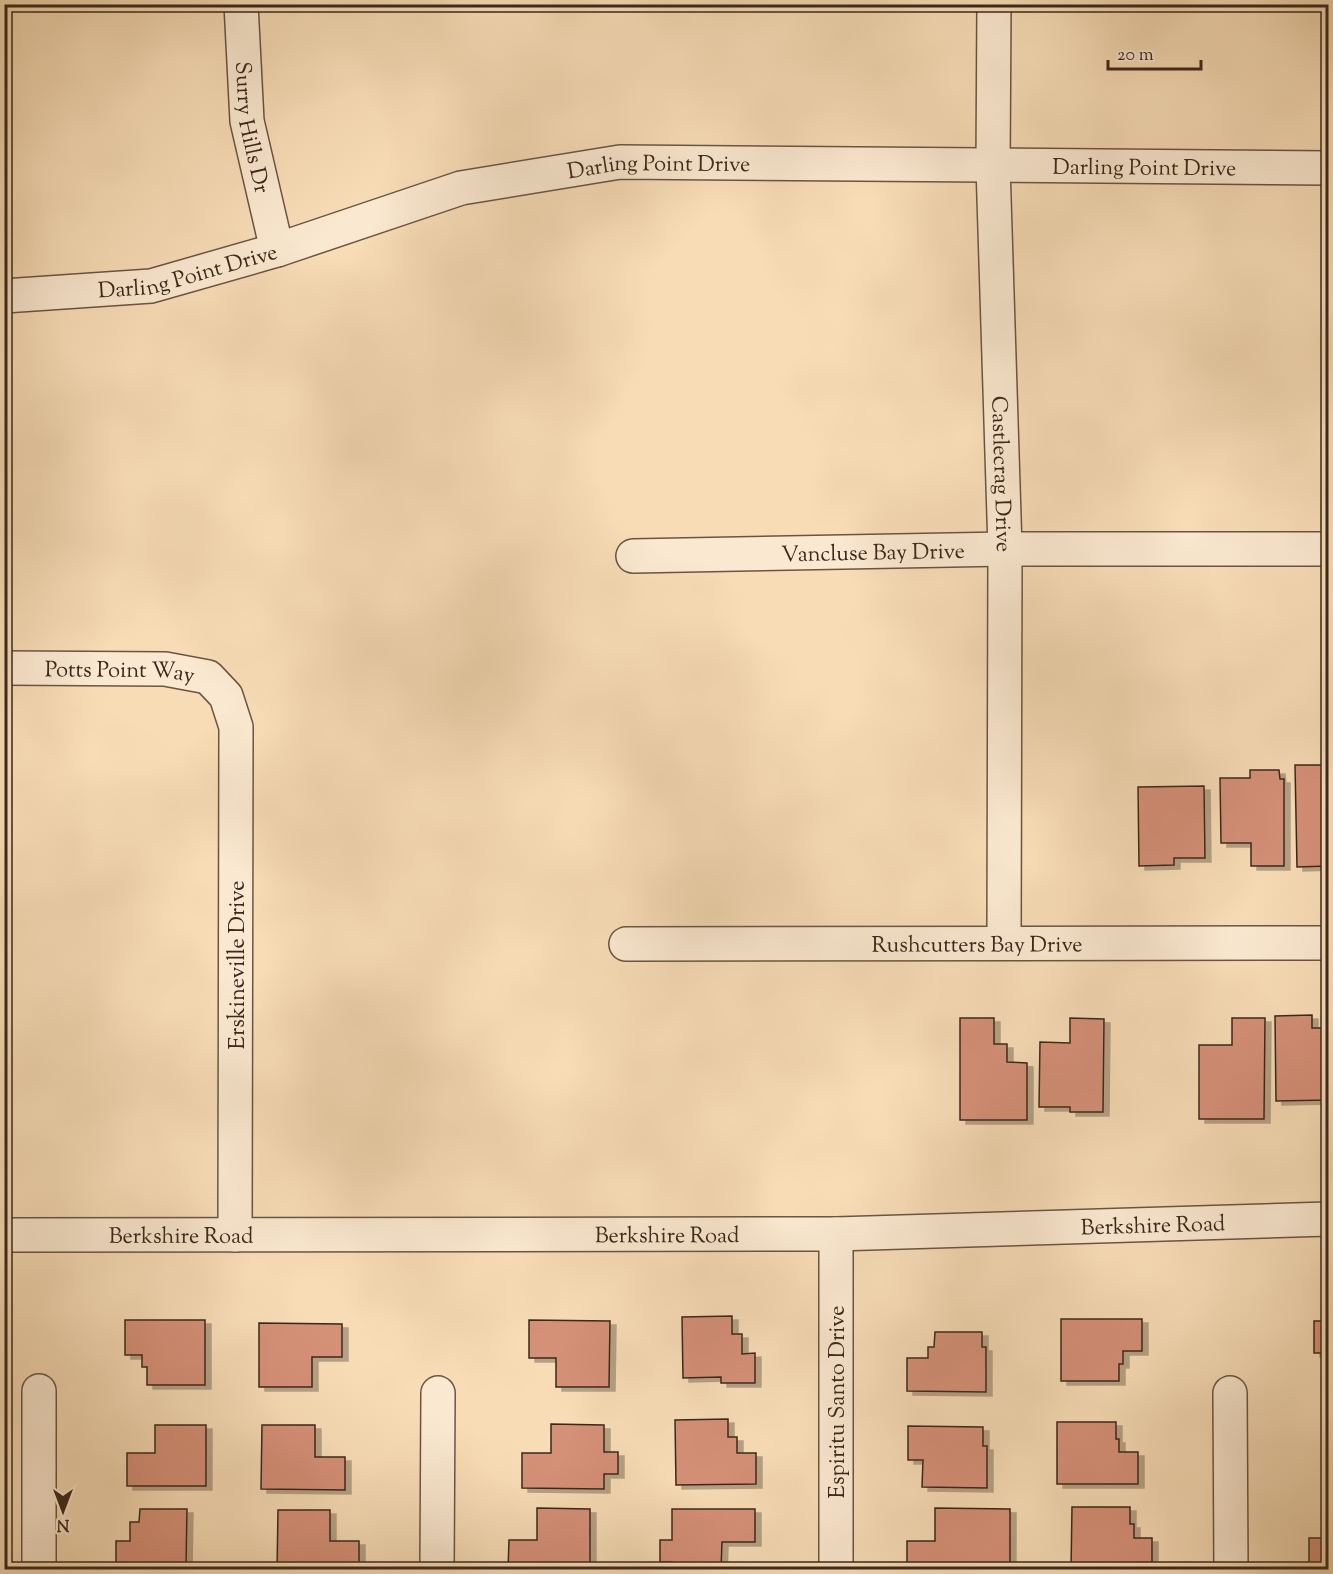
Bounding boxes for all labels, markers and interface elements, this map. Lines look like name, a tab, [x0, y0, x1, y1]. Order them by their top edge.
scale bar	[1108, 33, 1201, 71]
text: 20 m	[1117, 43, 1154, 69]
street label: Surry Hills Dr	[225, 61, 276, 197]
street label: Darling Point Drive	[565, 149, 750, 189]
street label: Darling Point Drive	[1052, 153, 1236, 186]
street label: Darling Point Drive	[97, 238, 282, 309]
street label: Castlecrag Drive	[981, 395, 1018, 553]
street label: Vancluse Bay Drive	[781, 537, 965, 572]
street label: Potts Point Way	[45, 655, 197, 693]
street label: Erskineville Drive	[223, 881, 255, 1049]
street label: Rushcutters Bay Drive	[871, 930, 1083, 963]
street label: Berkshire Road	[1080, 1209, 1226, 1246]
street label: Berkshire Road	[595, 1221, 739, 1253]
street label: Berkshire Road	[109, 1222, 253, 1254]
street label: Espiritu Santo Drive	[823, 1306, 855, 1498]
north arrow	[33, 1481, 93, 1541]
text: N	[56, 1512, 69, 1535]

